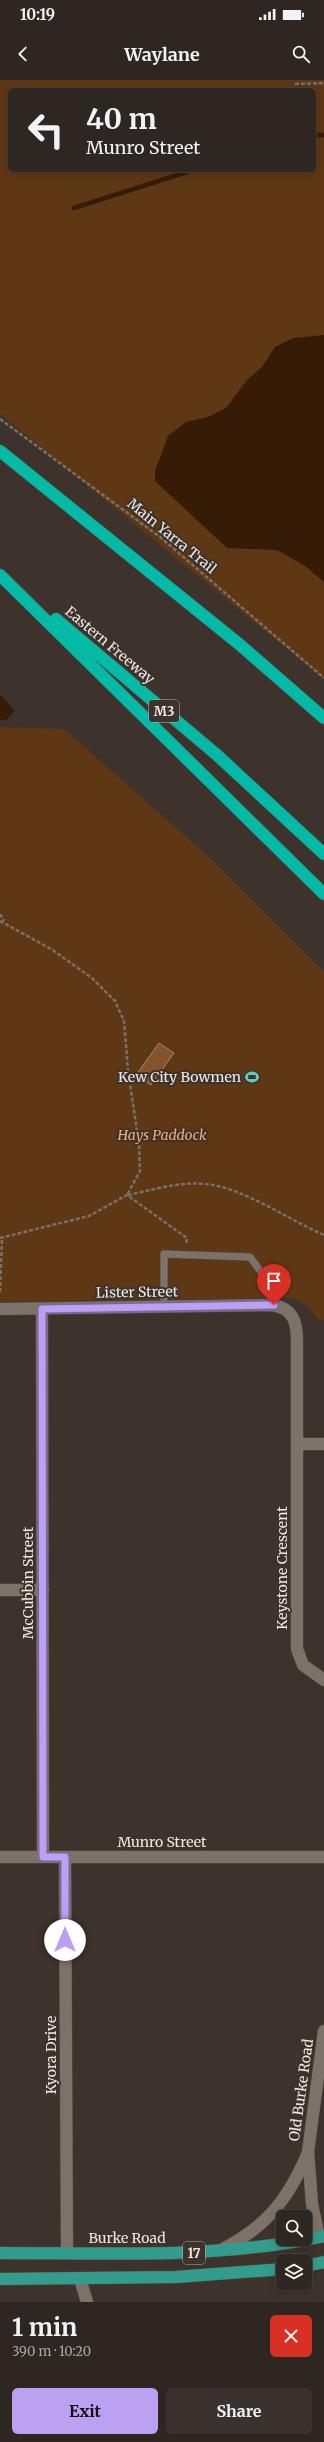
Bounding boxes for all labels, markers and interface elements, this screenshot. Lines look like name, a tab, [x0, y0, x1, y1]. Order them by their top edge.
text: 10:19	[20, 5, 55, 24]
icon: back	[12, 43, 34, 65]
text: Waylane	[124, 43, 200, 66]
icon: search	[290, 43, 312, 65]
text: 40 m	[86, 101, 157, 137]
icon: left	[20, 104, 72, 156]
text: Munro Street	[86, 136, 200, 159]
street label: Main Yarra Trail	[124, 494, 221, 578]
street label: Eastern Freeway	[61, 602, 159, 688]
road number: M3	[149, 700, 179, 722]
place label: Kew City Bowmen	[118, 1068, 241, 1086]
sports icon: Kew City Bowmen	[244, 1069, 260, 1085]
park label: Hays Paddock	[116, 1126, 207, 1144]
pin	[257, 1264, 291, 1305]
icon: arrive	[263, 1270, 285, 1292]
street label: Lister Street	[96, 1282, 179, 1302]
street label: Keystone Crescent	[273, 1506, 291, 1630]
street label: McCubbin Street	[19, 1526, 37, 1639]
street label: Munro Street	[118, 1833, 207, 1851]
position arrow	[44, 1919, 86, 1961]
street label: Kyora Drive	[42, 2016, 60, 2094]
street label: Old Burke Road	[285, 2037, 317, 2142]
map controls	[276, 2210, 312, 2290]
button: search	[276, 2210, 312, 2246]
street label: Burke Road	[88, 2229, 166, 2247]
road number: 17	[183, 2242, 205, 2264]
button: layers	[276, 2254, 312, 2290]
text: 1 min	[12, 2312, 77, 2343]
button: close	[270, 2315, 312, 2357]
text: 390 m · 10:20	[12, 2343, 91, 2360]
button: Exit	[12, 2388, 158, 2434]
button: Share	[166, 2388, 312, 2434]

